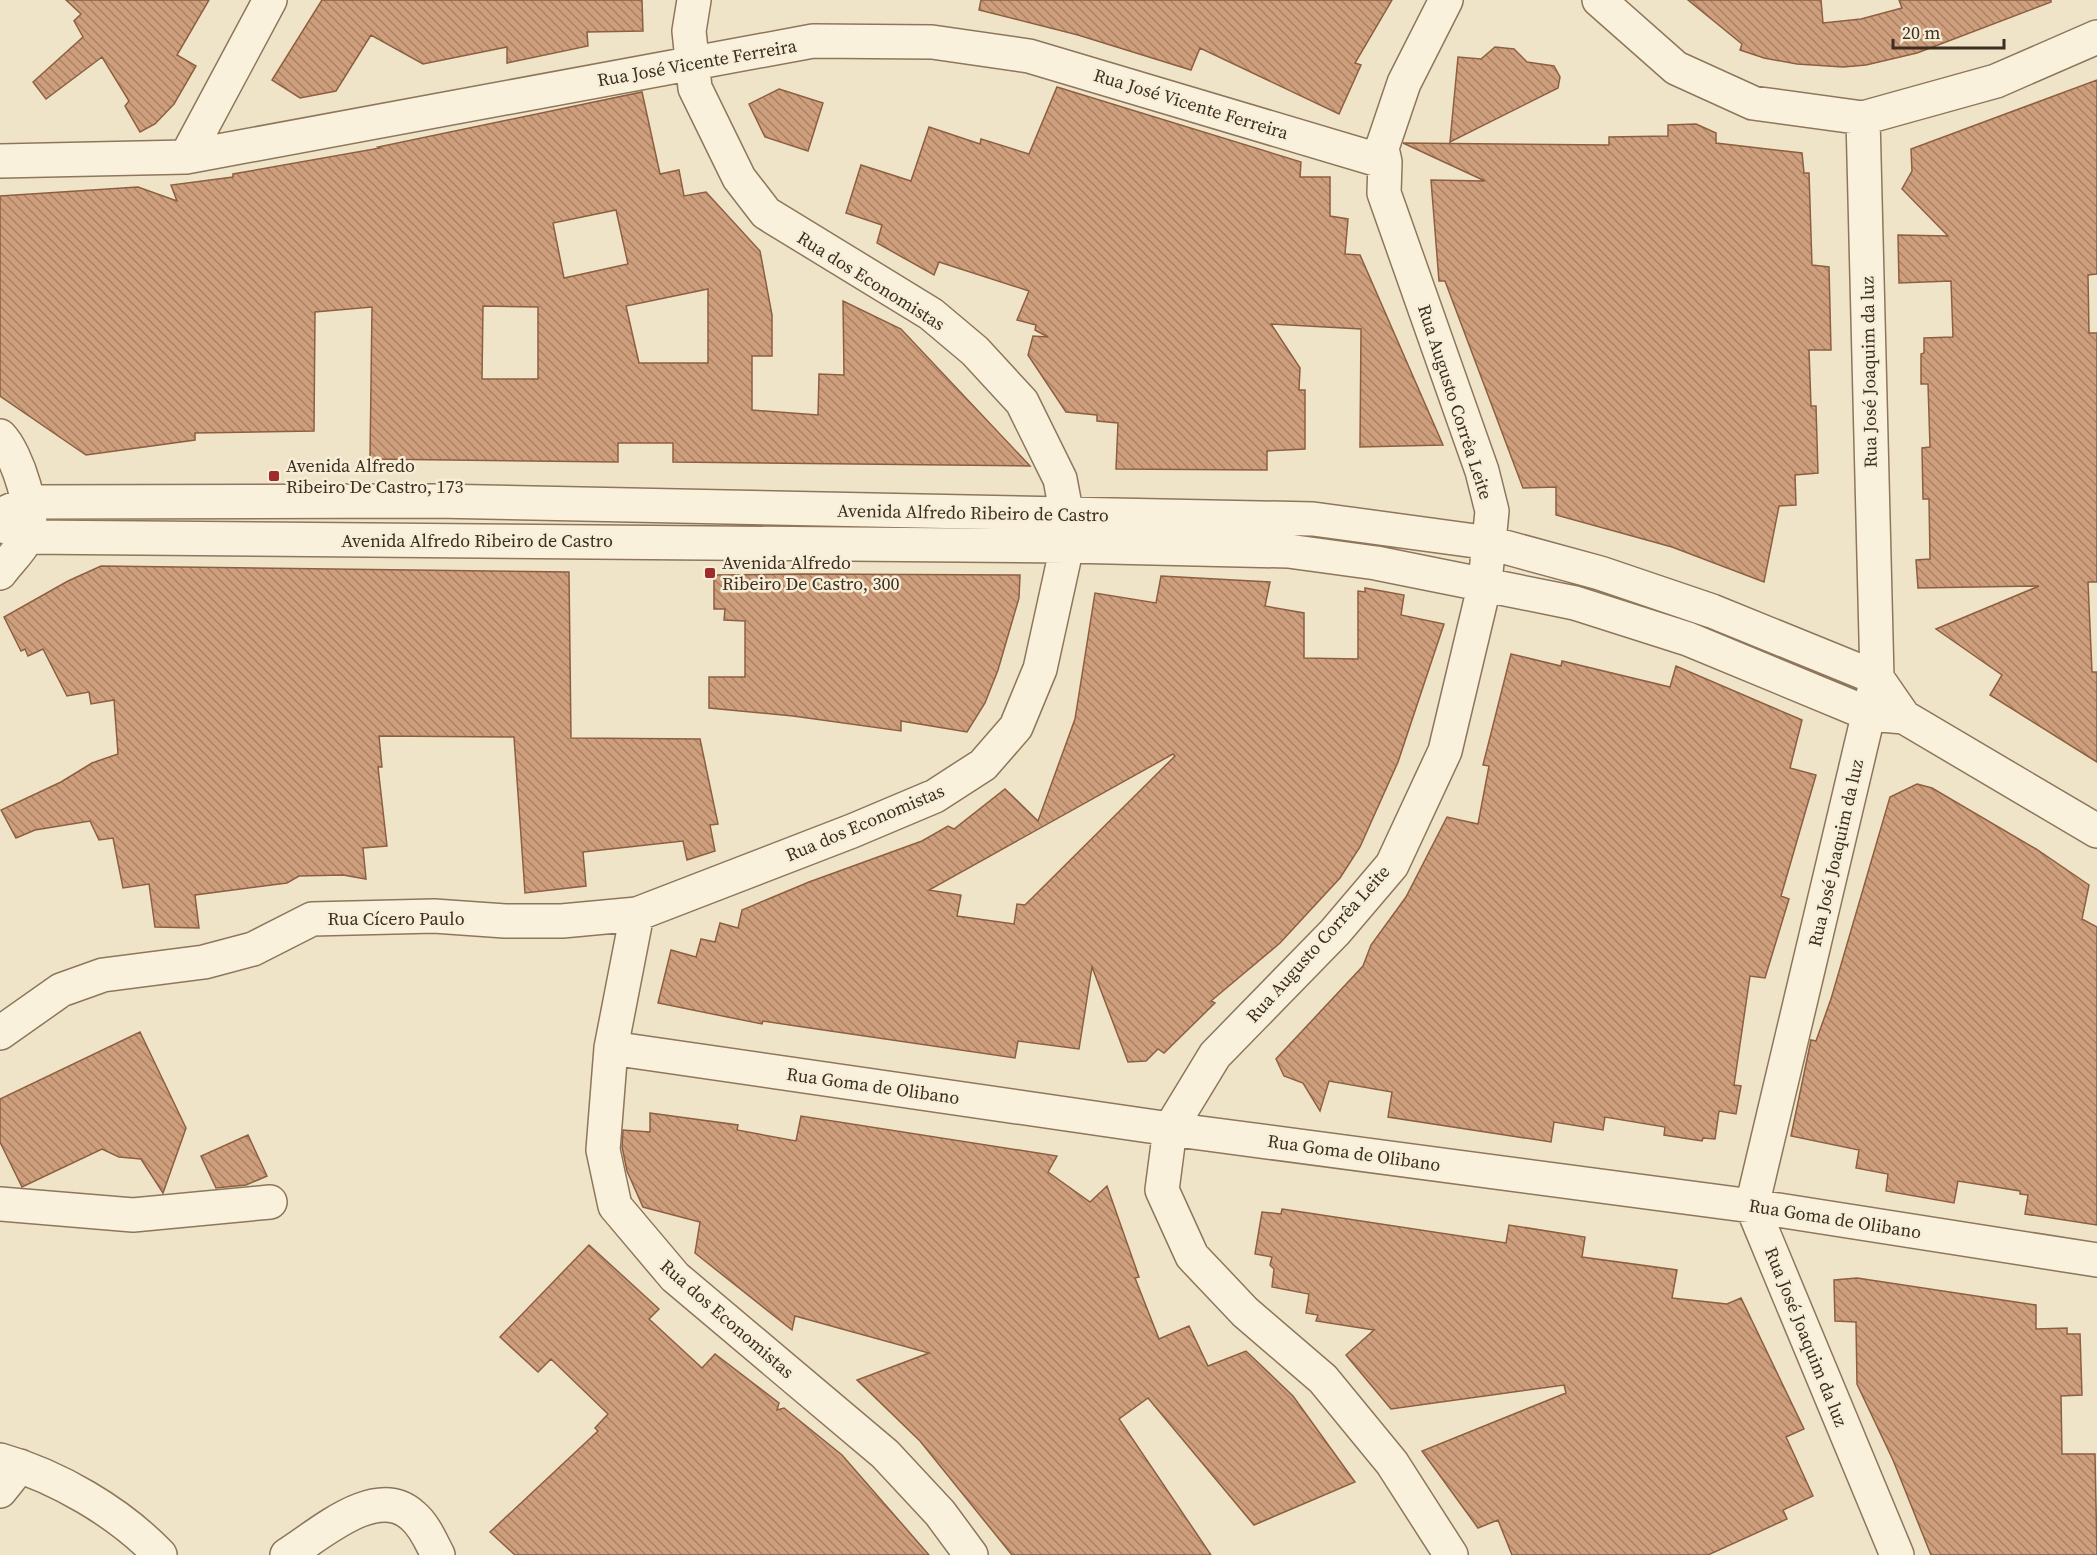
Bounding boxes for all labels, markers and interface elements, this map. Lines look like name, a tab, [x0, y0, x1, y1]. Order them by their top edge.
scale bar	[1893, 12, 2004, 50]
text: 20 m	[1902, 20, 1940, 45]
street label: Rua José Vicente Ferreira	[595, 32, 800, 92]
street label: Rua José Vicente Ferreira	[1091, 62, 1292, 145]
street label: Rua dos Economistas	[793, 225, 950, 336]
street label: Rua José Joaquim da luz	[1854, 276, 1883, 468]
street label: Rua Augusto Corrêa Leite	[1412, 301, 1499, 503]
place label: Avenida Alfredo Ribeiro De Castro, 173	[286, 453, 463, 499]
marker: Avenida Alfredo Ribeiro De Castro, 173	[267, 469, 281, 483]
street label: Avenida Alfredo Ribeiro de Castro	[837, 498, 1109, 527]
street label: Avenida Alfredo Ribeiro de Castro	[341, 528, 613, 553]
place label: Avenida Alfredo Ribeiro De Castro, 300	[722, 550, 899, 596]
marker: Avenida Alfredo Ribeiro De Castro, 300	[703, 566, 717, 580]
street label: Rua José Joaquim da luz	[1802, 757, 1869, 949]
street label: Rua dos Economistas	[782, 778, 948, 867]
street label: Rua Augusto Corrêa Leite	[1240, 860, 1395, 1028]
street label: Rua Cícero Paulo	[327, 906, 465, 931]
street label: Rua Goma de Olibano	[785, 1061, 961, 1110]
street label: Rua Goma de Olibano	[1266, 1128, 1442, 1177]
street label: Rua Goma de Olibano	[1747, 1193, 1923, 1245]
street label: Rua José Joaquim da luz	[1759, 1243, 1854, 1430]
street label: Rua dos Economistas	[655, 1253, 800, 1384]

